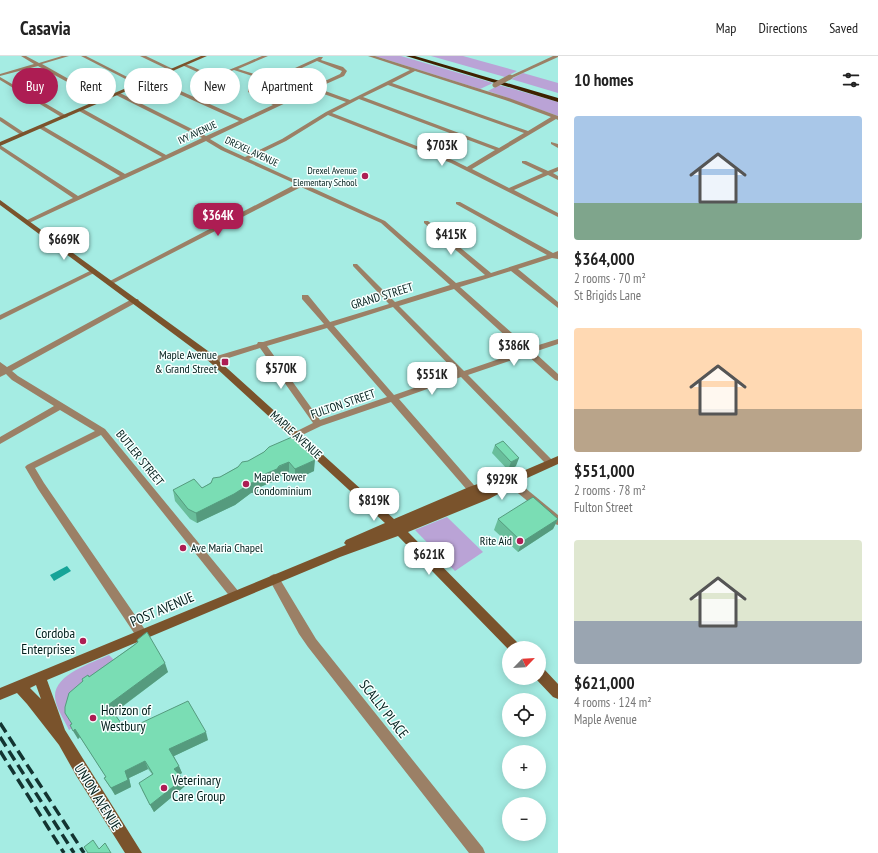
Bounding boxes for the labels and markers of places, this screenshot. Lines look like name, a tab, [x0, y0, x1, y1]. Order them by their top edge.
pin: $703K	[414, 133, 470, 167]
place label: Drexel Avenue Elementary School	[293, 164, 358, 189]
marker: Drexel Avenue Elementary School	[360, 171, 370, 181]
pin: $364K	[190, 203, 246, 237]
pin: $415K	[423, 222, 479, 256]
pin: $669K	[36, 227, 92, 261]
pin: $386K	[486, 333, 542, 367]
place label: Maple Avenue & Grand Street	[155, 347, 218, 376]
pin: $570K	[253, 356, 309, 390]
marker: Maple Avenue & Grand Street	[220, 357, 230, 367]
pin: $551K	[404, 362, 460, 396]
pin: $929K	[474, 467, 530, 501]
place label: Maple Tower Condominium	[254, 469, 311, 498]
marker: Maple Tower Condominium	[241, 479, 251, 489]
pin: $819K	[346, 488, 402, 522]
place label: Rite Aid	[480, 533, 512, 548]
marker: Rite Aid	[515, 536, 525, 546]
place label: Ave Maria Chapel	[191, 540, 263, 555]
pin: $621K	[401, 542, 457, 576]
marker: Ave Maria Chapel	[178, 543, 188, 553]
place label: Cordoba Enterprises	[21, 624, 75, 658]
marker: Cordoba Enterprises	[78, 636, 88, 646]
place label: Horizon of Westbury	[101, 701, 151, 735]
marker: Horizon of Westbury	[88, 713, 98, 723]
place label: Veterinary Care Group	[171, 771, 225, 805]
marker: Veterinary Care Group	[159, 783, 169, 793]

